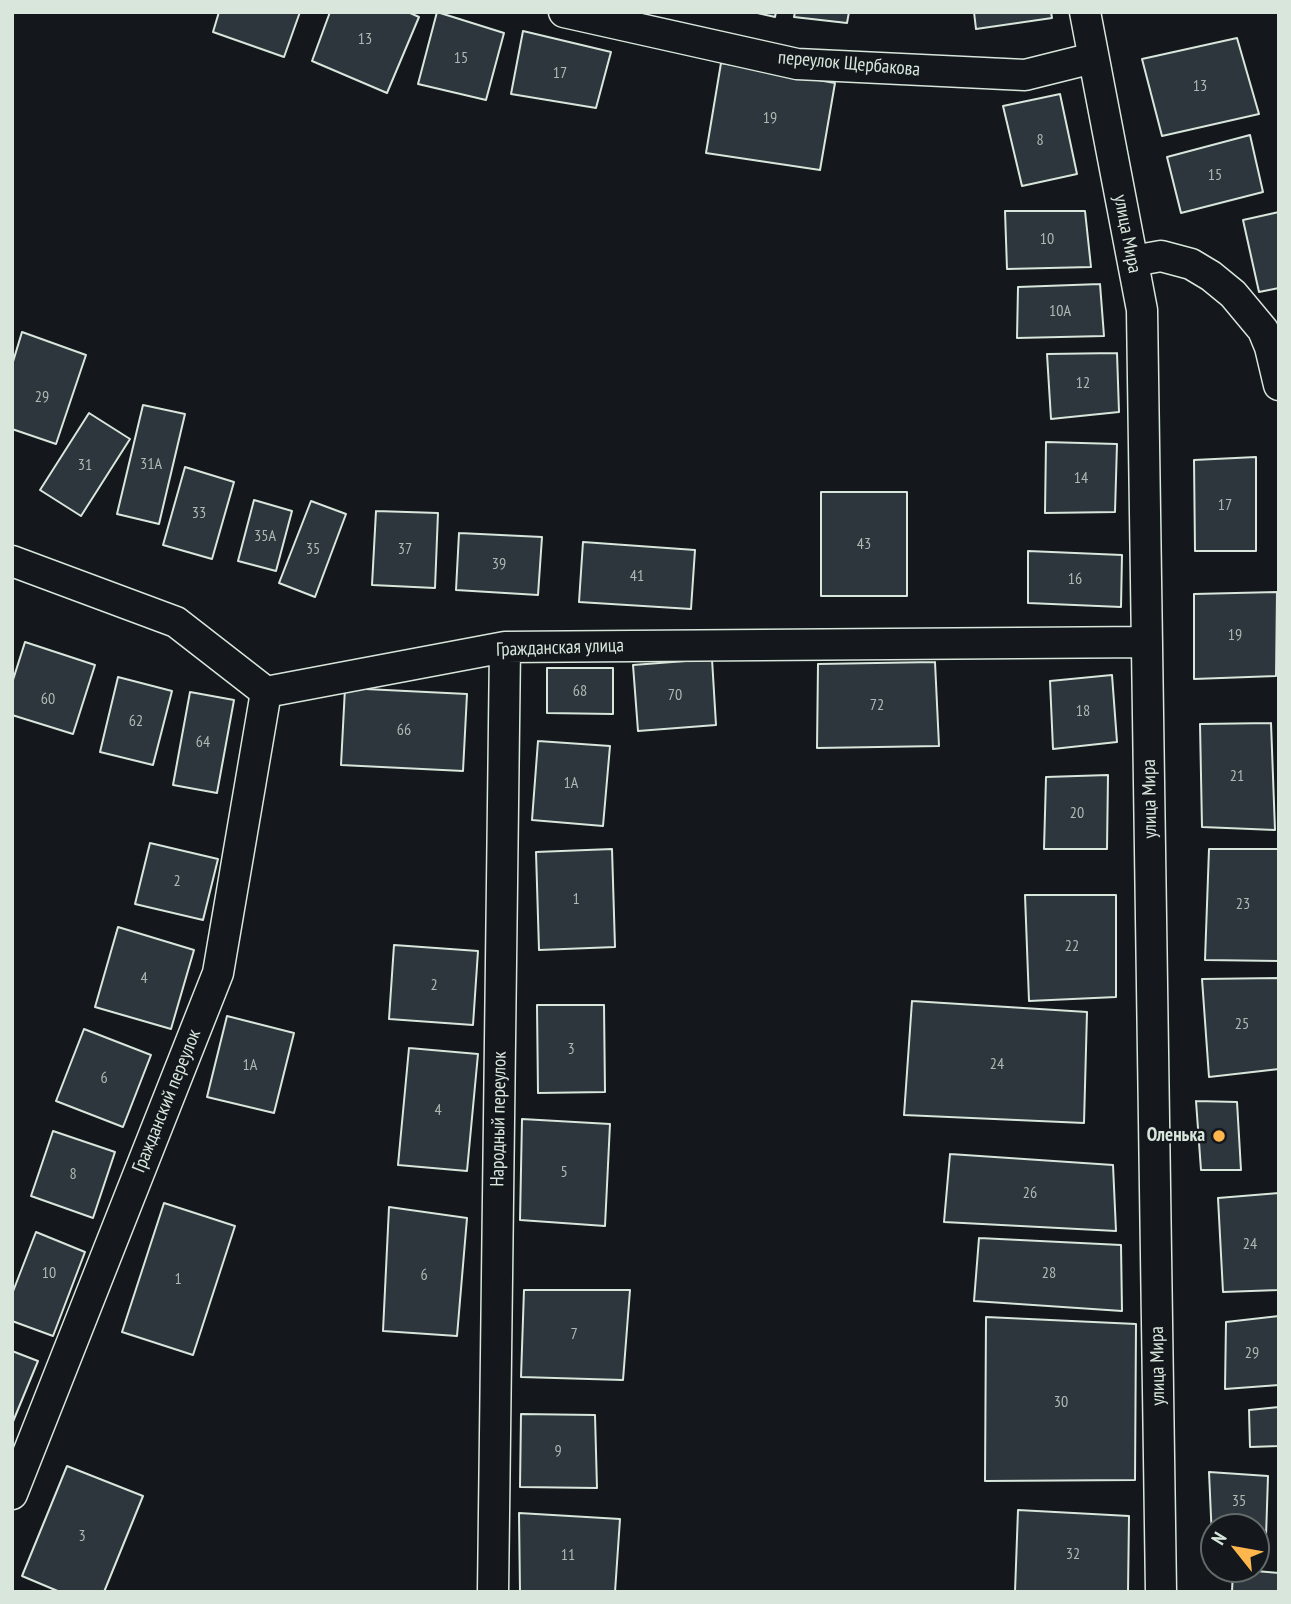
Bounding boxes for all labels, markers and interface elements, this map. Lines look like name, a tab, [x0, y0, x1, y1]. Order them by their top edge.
house number: 13	[358, 29, 372, 49]
street label: переулок Щербакова	[777, 46, 921, 82]
house number: 15	[454, 48, 468, 68]
house number: 17	[553, 63, 567, 83]
house number: 13	[1193, 76, 1207, 96]
house number: 19	[763, 108, 777, 128]
house number: 8	[1036, 130, 1044, 150]
house number: 15	[1208, 165, 1222, 185]
street label: улица Мира	[1108, 193, 1146, 275]
house number: 10	[1040, 229, 1054, 249]
house number: 10А	[1049, 301, 1071, 321]
house number: 12	[1076, 373, 1090, 393]
house number: 29	[35, 387, 49, 407]
house number: 31А	[140, 454, 162, 474]
house number: 31	[78, 455, 92, 475]
house number: 14	[1074, 468, 1088, 488]
house number: 17	[1218, 495, 1232, 515]
house number: 33	[192, 503, 206, 523]
house number: 35А	[254, 526, 276, 546]
house number: 43	[857, 534, 871, 554]
house number: 35	[306, 539, 320, 559]
house number: 37	[398, 539, 412, 559]
house number: 39	[492, 554, 506, 574]
house number: 41	[630, 566, 644, 586]
house number: 16	[1068, 569, 1082, 589]
house number: 19	[1228, 625, 1242, 645]
street label: Гражданская улица	[496, 634, 624, 662]
house number: 68	[573, 681, 587, 701]
house number: 70	[668, 685, 682, 705]
house number: 60	[41, 689, 55, 709]
house number: 72	[870, 695, 884, 715]
house number: 18	[1076, 701, 1090, 721]
house number: 62	[129, 711, 143, 731]
house number: 66	[397, 720, 411, 740]
house number: 64	[196, 732, 210, 752]
street label: улица Мира	[1138, 759, 1162, 839]
house number: 21	[1230, 766, 1244, 786]
house number: 1А	[564, 773, 578, 793]
house number: 20	[1070, 803, 1084, 823]
house number: 2	[173, 871, 181, 891]
house number: 1	[572, 889, 580, 909]
house number: 23	[1236, 894, 1250, 914]
house number: 22	[1065, 936, 1079, 956]
house number: 4	[140, 968, 148, 988]
house number: 2	[430, 975, 438, 995]
house number: 25	[1235, 1014, 1249, 1034]
street label: Гражданский переулок	[128, 1026, 206, 1176]
house number: 3	[567, 1039, 575, 1059]
street label: Народный переулок	[486, 1051, 512, 1187]
house number: 24	[990, 1054, 1004, 1074]
house number: 1А	[243, 1055, 257, 1075]
house number: 6	[100, 1068, 108, 1088]
house number: 4	[434, 1100, 442, 1120]
place label: Оленька	[1147, 1125, 1205, 1147]
marker: Оленька	[1211, 1128, 1227, 1144]
house number: 5	[560, 1162, 568, 1182]
house number: 8	[69, 1164, 77, 1184]
house number: 26	[1023, 1183, 1037, 1203]
house number: 24	[1243, 1234, 1257, 1254]
house number: 10	[42, 1263, 56, 1283]
house number: 28	[1042, 1263, 1056, 1283]
house number: 6	[420, 1265, 428, 1285]
house number: 1	[174, 1269, 182, 1289]
house number: 7	[570, 1324, 578, 1344]
street label: улица Мира	[1146, 1326, 1170, 1406]
house number: 29	[1245, 1343, 1259, 1363]
house number: 30	[1054, 1392, 1068, 1412]
house number: 9	[554, 1441, 562, 1461]
house number: 35	[1232, 1491, 1246, 1511]
north arrow	[1200, 1513, 1270, 1583]
house number: 3	[78, 1526, 86, 1546]
text: N	[1206, 1528, 1232, 1549]
house number: 32	[1066, 1544, 1080, 1564]
house number: 11	[561, 1545, 575, 1565]

